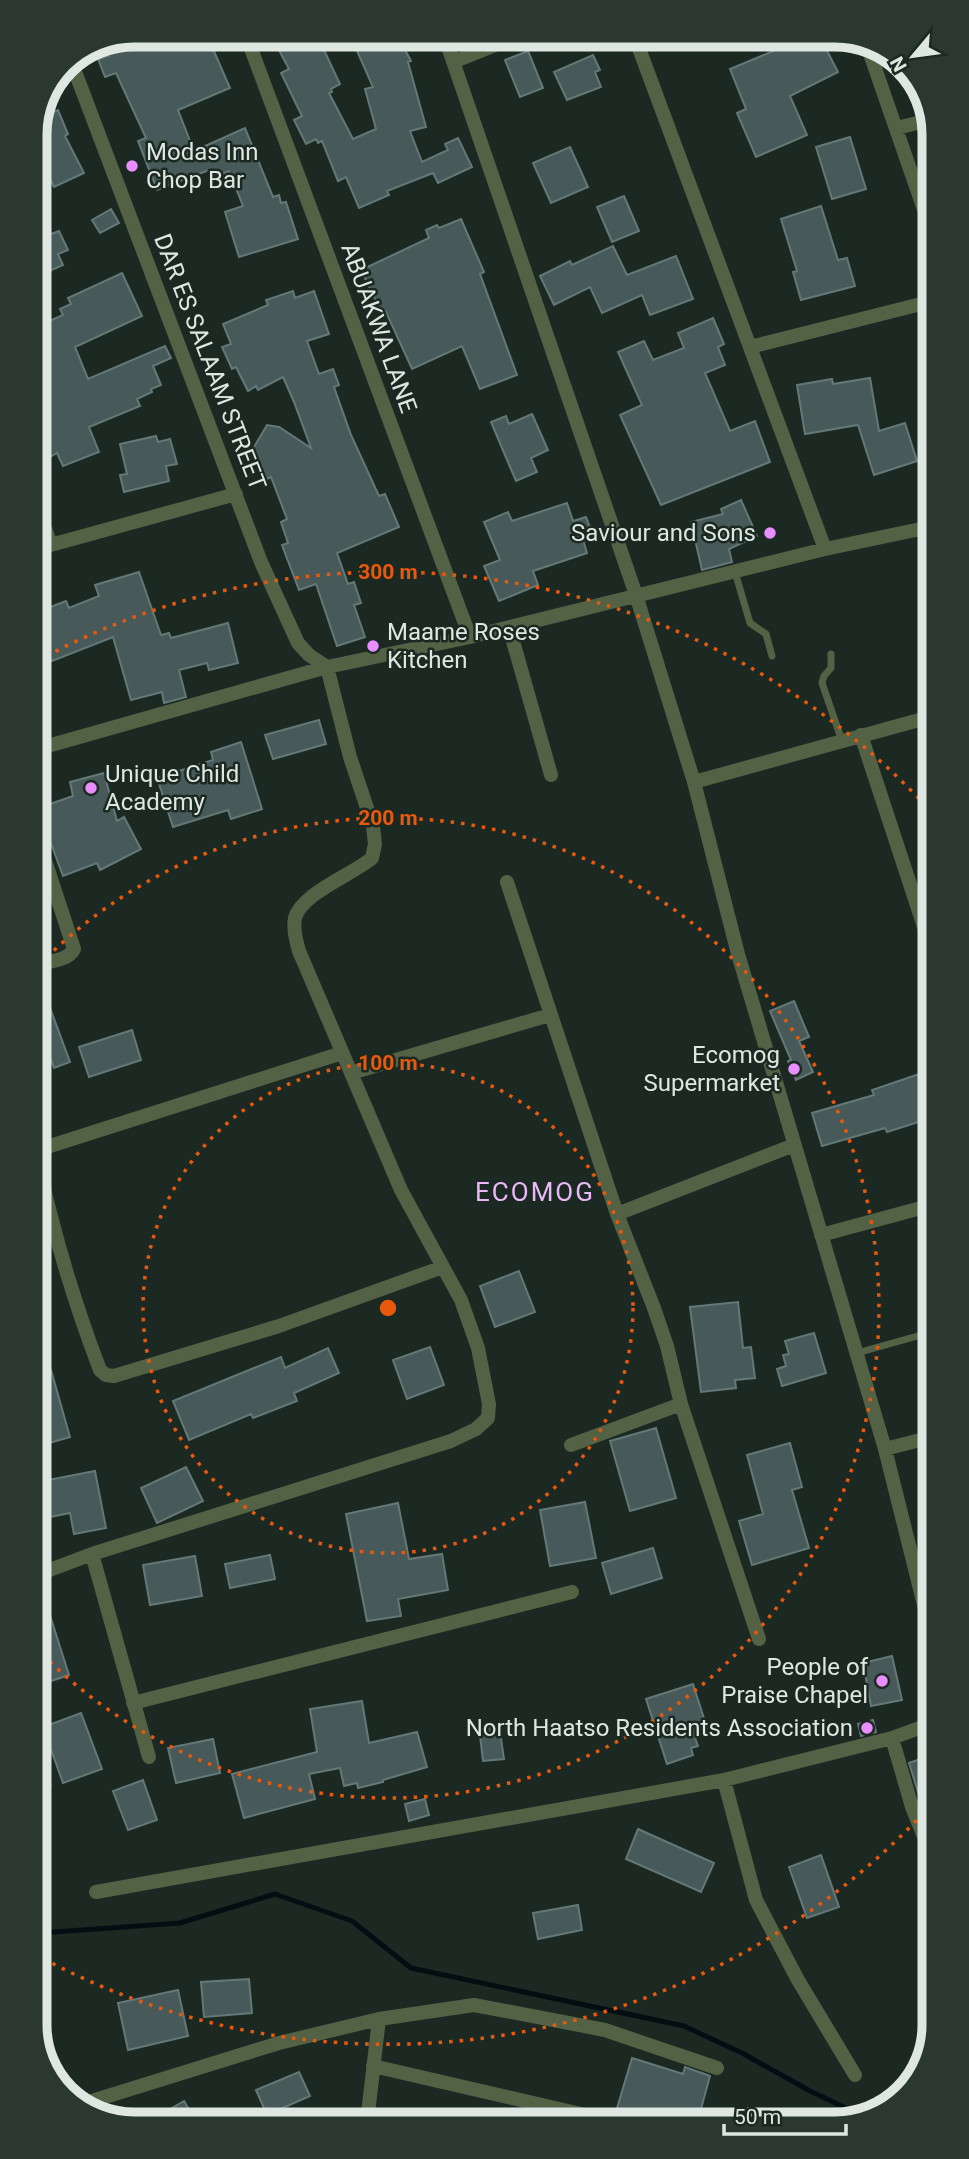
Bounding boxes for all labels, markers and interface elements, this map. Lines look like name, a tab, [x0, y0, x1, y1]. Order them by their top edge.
north arrow	[878, 21, 948, 91]
text: N	[885, 53, 912, 75]
place label: Modas Inn Chop Bar	[146, 138, 259, 194]
marker: Modas Inn Chop Bar	[124, 158, 140, 174]
street label: DAR ES SALAAM STREET	[148, 230, 272, 494]
street label: ABUAKWA LANE	[335, 239, 423, 417]
place label: Saviour and Sons	[571, 519, 756, 547]
marker: Saviour and Sons	[762, 525, 778, 541]
text: 300 m	[358, 560, 418, 584]
place label: Maame Roses Kitchen	[387, 618, 540, 674]
marker: Maame Roses Kitchen	[365, 638, 381, 654]
place label: Unique Child Academy	[105, 760, 239, 816]
marker: Unique Child Academy	[83, 780, 99, 796]
text: 200 m	[358, 806, 418, 830]
place label: Ecomog Supermarket	[643, 1041, 780, 1097]
text: 100 m	[358, 1051, 418, 1075]
marker: Ecomog Supermarket	[786, 1061, 802, 1077]
district label: ECOMOG	[475, 1177, 595, 1207]
centre of rings	[376, 1296, 400, 1320]
place label: People of Praise Chapel	[721, 1653, 869, 1709]
marker: People of Praise Chapel	[874, 1673, 890, 1689]
place label: North Haatso Residents Association	[466, 1714, 853, 1742]
marker: North Haatso Residents Association	[859, 1720, 875, 1736]
scale bar	[724, 2092, 846, 2136]
text: 50 m	[734, 2105, 781, 2129]

